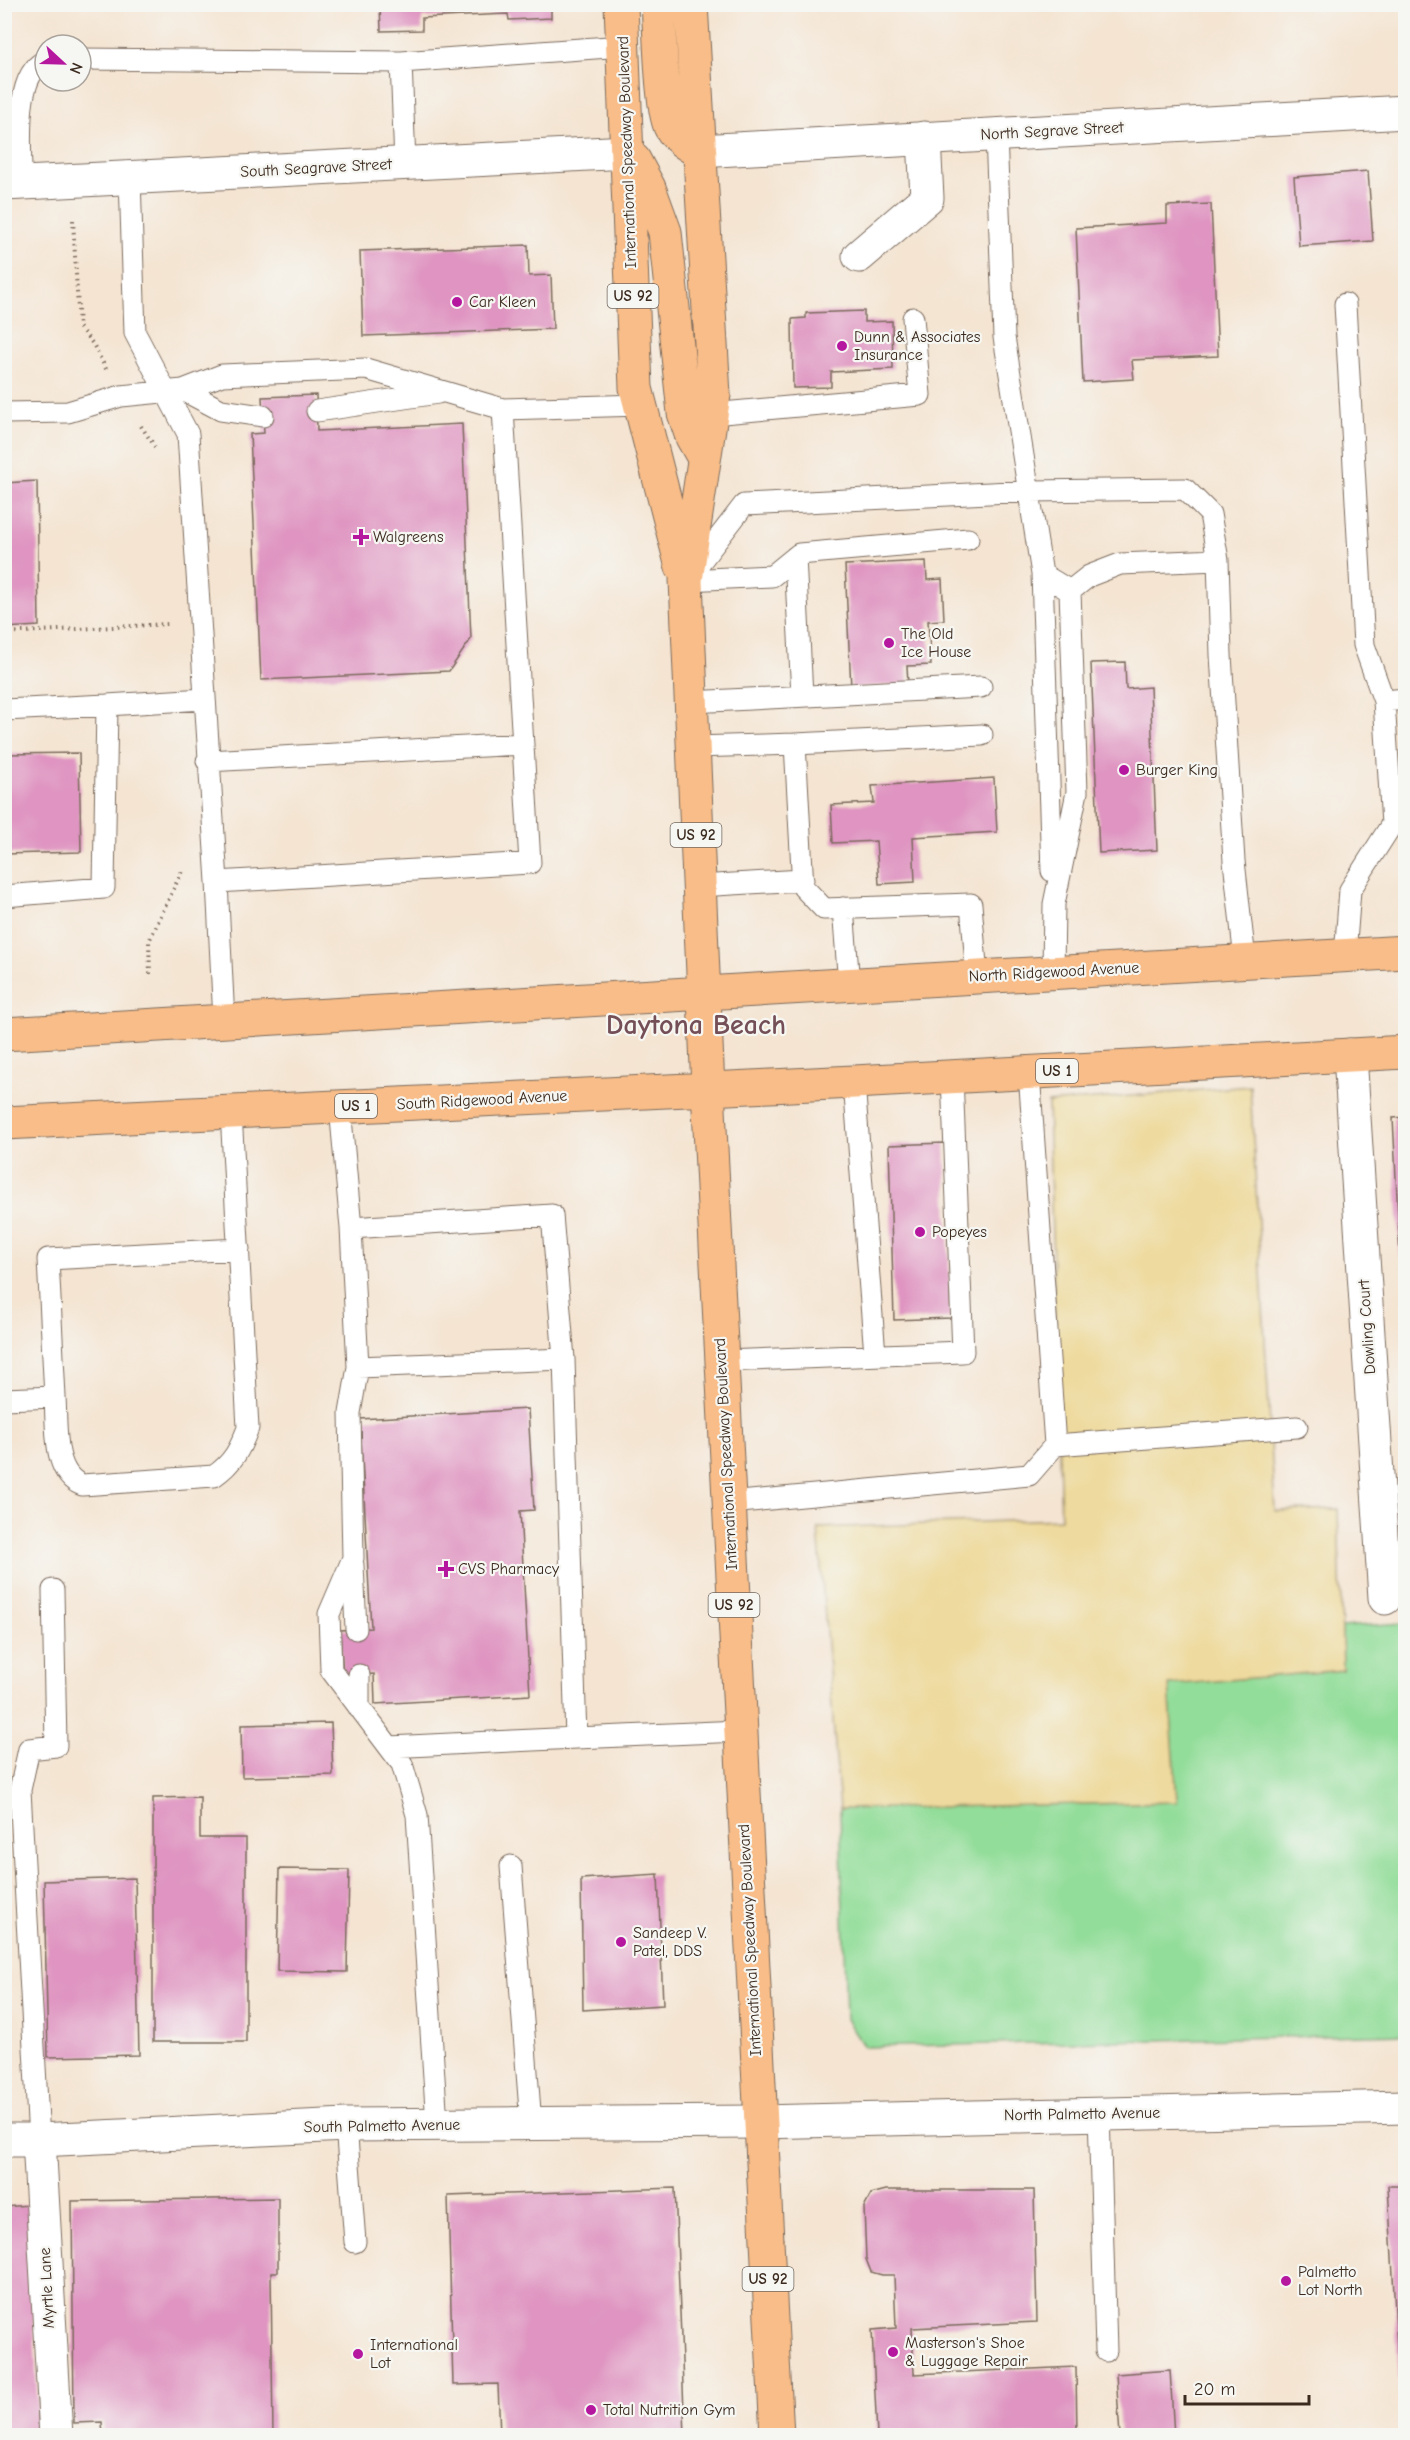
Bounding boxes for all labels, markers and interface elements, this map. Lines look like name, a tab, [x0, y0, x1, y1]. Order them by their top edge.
north arrow	[33, 33, 93, 93]
street label: International Speedway Boulevard	[614, 36, 640, 268]
text: N	[66, 60, 86, 76]
street label: North Segrave Street	[980, 118, 1124, 144]
street label: South Seagrave Street	[240, 155, 393, 181]
road number: US 92	[608, 284, 658, 308]
place label: Car Kleen	[469, 293, 536, 311]
marker: Car Kleen	[450, 295, 464, 309]
place label: Dunn & Associates Insurance	[854, 328, 981, 364]
marker: Dunn & Associates Insurance	[835, 339, 849, 353]
place label: Walgreens	[373, 528, 444, 546]
marker: Walgreens	[354, 530, 368, 544]
place label: The Old Ice House	[901, 625, 971, 661]
marker: The Old Ice House	[882, 636, 896, 650]
place label: Burger King	[1136, 761, 1218, 779]
marker: Burger King	[1117, 763, 1131, 777]
road number: US 92	[670, 823, 722, 847]
street label: North Ridgewood Avenue	[968, 959, 1140, 985]
district label: Daytona Beach	[606, 1009, 786, 1041]
road number: US 1	[1036, 1059, 1078, 1083]
street label: South Ridgewood Avenue	[396, 1087, 568, 1113]
road number: US 1	[335, 1094, 377, 1118]
place label: Popeyes	[932, 1223, 987, 1241]
marker: Popeyes	[913, 1225, 927, 1239]
street label: Dowling Court	[1355, 1278, 1379, 1375]
street label: International Speedway Boulevard	[711, 1338, 741, 1570]
place label: CVS Pharmacy	[458, 1560, 560, 1578]
marker: CVS Pharmacy	[439, 1562, 453, 1576]
road number: US 92	[708, 1593, 760, 1617]
street label: International Speedway Boulevard	[735, 1824, 765, 2056]
place label: Sandeep V. Patel, DDS	[633, 1924, 707, 1960]
marker: Sandeep V. Patel, DDS	[614, 1935, 628, 1949]
street label: North Palmetto Avenue	[1004, 2104, 1160, 2124]
street label: South Palmetto Avenue	[304, 2116, 460, 2136]
street label: Myrtle Lane	[36, 2247, 58, 2329]
place label: Palmetto Lot North	[1298, 2263, 1362, 2299]
road number: US 92	[742, 2267, 794, 2291]
marker: Palmetto Lot North	[1279, 2274, 1293, 2288]
place label: Masterson's Shoe & Luggage Repair	[905, 2334, 1028, 2370]
place label: International Lot	[370, 2336, 458, 2372]
marker: Masterson's Shoe & Luggage Repair	[886, 2345, 900, 2359]
marker: International Lot	[351, 2347, 365, 2361]
scale bar	[1185, 2368, 1310, 2406]
text: 20 m	[1194, 2379, 1235, 2400]
place label: Total Nutrition Gym	[603, 2401, 735, 2419]
marker: Total Nutrition Gym	[584, 2403, 598, 2417]

